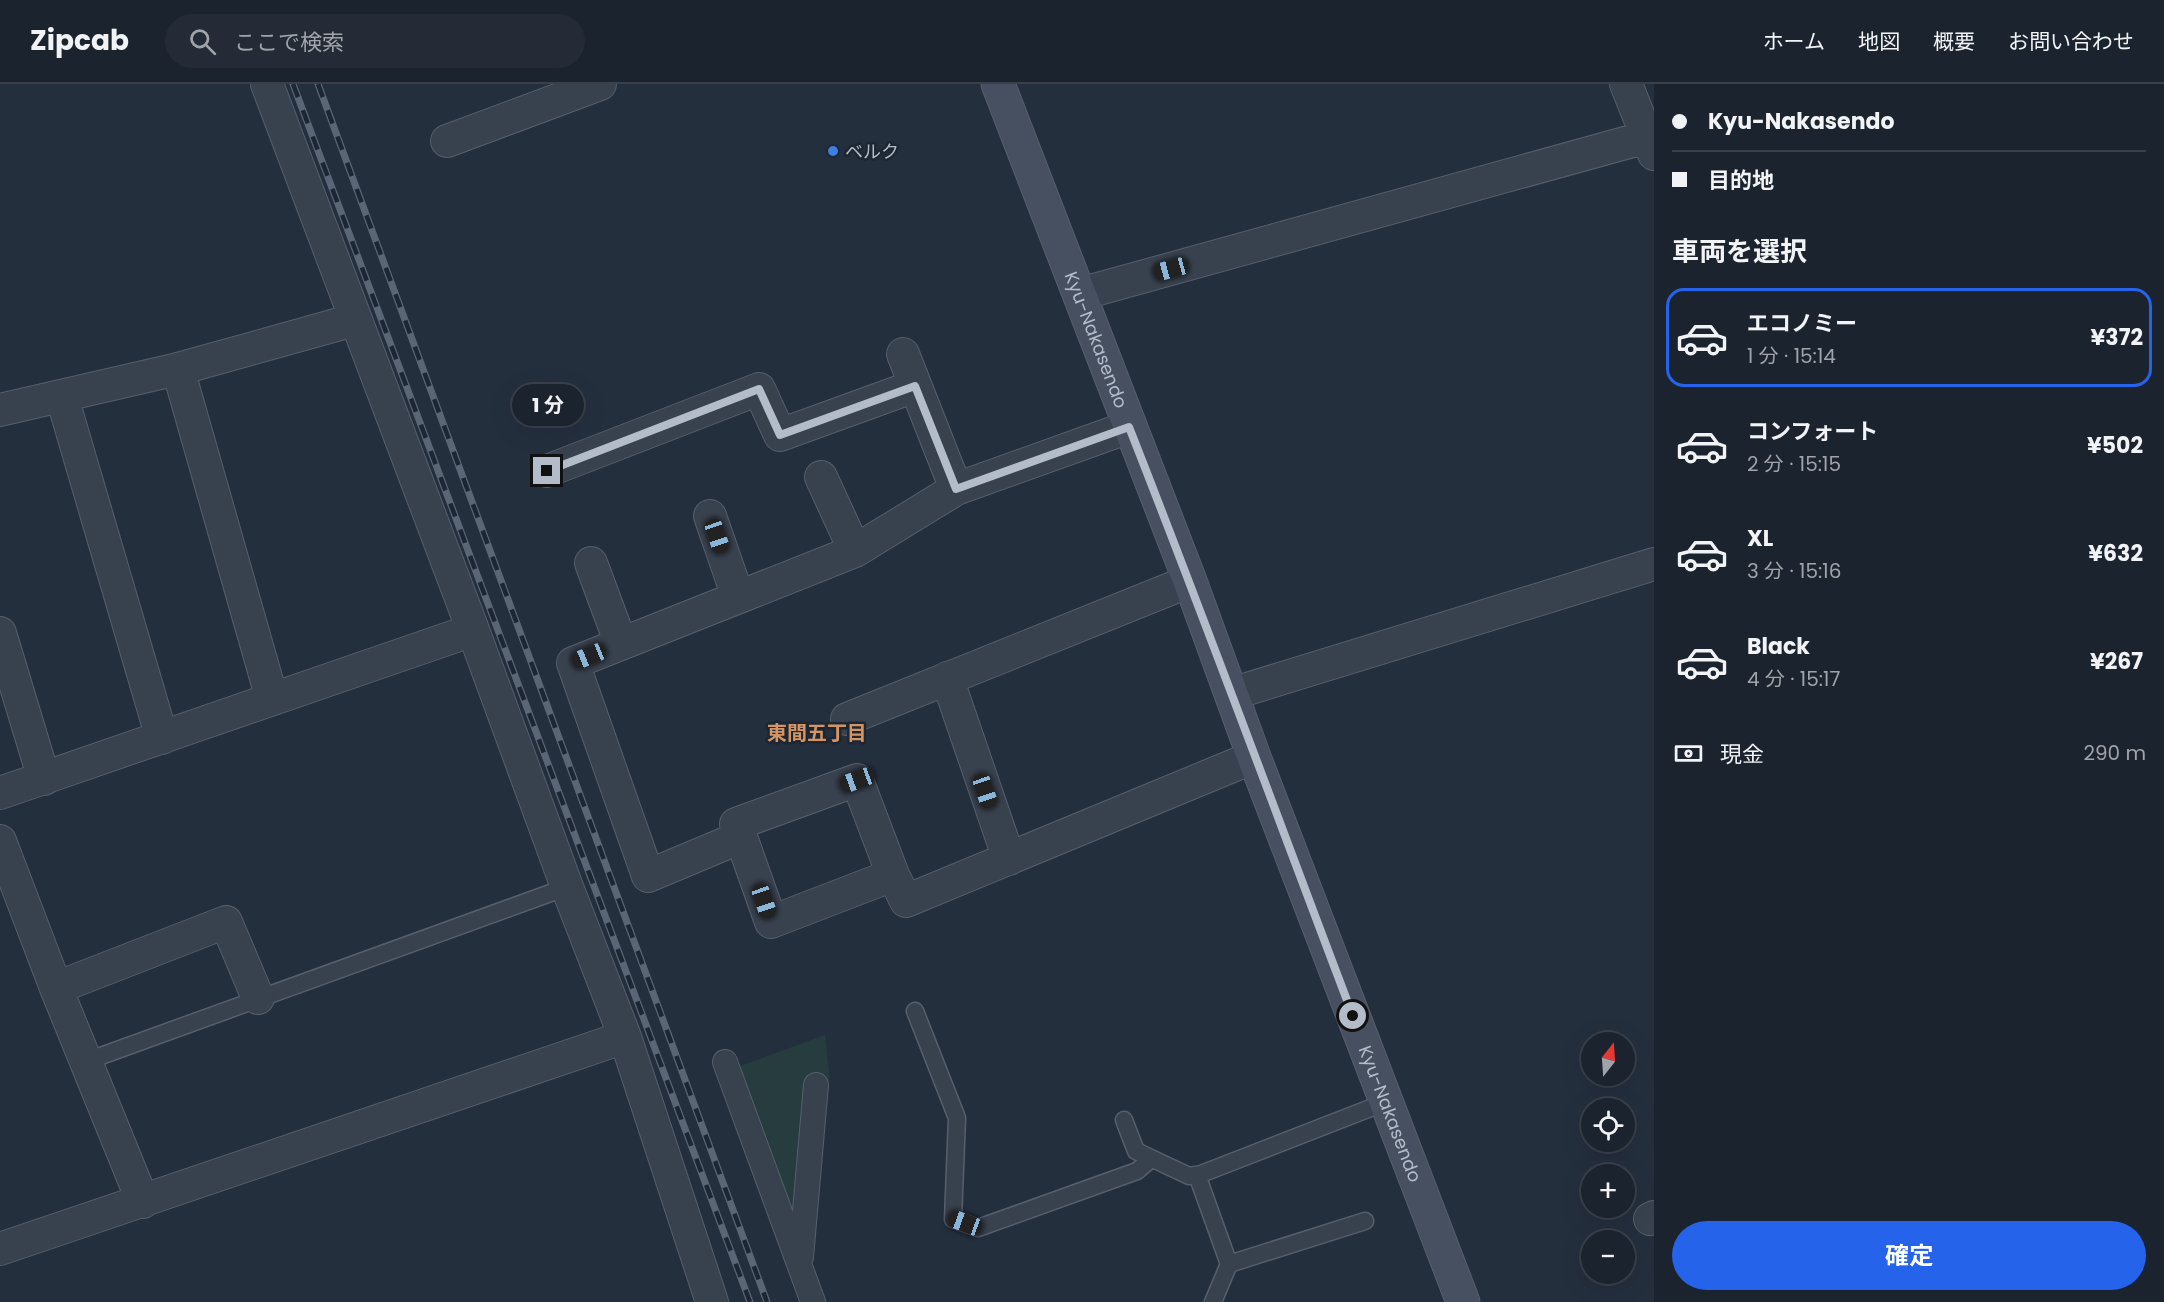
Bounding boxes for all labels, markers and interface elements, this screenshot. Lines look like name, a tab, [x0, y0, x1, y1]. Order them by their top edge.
search box	[165, 14, 585, 68]
text: Zipcab	[30, 21, 129, 60]
icon: search	[186, 25, 219, 58]
text: ここで検索	[234, 27, 344, 58]
text: ホーム	[1763, 27, 1825, 56]
text: 地図	[1858, 27, 1900, 56]
text: 概要	[1933, 27, 1975, 56]
text: お問い合わせ	[2008, 27, 2134, 56]
text: Kyu-Nakasendo	[1708, 106, 1894, 137]
place label: ベルク	[845, 139, 899, 164]
marker: ベルク	[826, 144, 840, 158]
text: 目的地	[1708, 165, 1774, 196]
text: 車両を選択	[1672, 233, 1807, 270]
car	[1151, 256, 1191, 282]
street label: Kyu-Nakasendo	[1059, 268, 1134, 411]
text: エコノミー	[1747, 308, 1857, 339]
icon: car	[1675, 311, 1729, 365]
text: ¥372	[2091, 322, 2143, 353]
text: 1 分 · 15:14	[1747, 342, 1836, 370]
callout: 1 分	[511, 384, 583, 426]
text: 1 分	[532, 391, 564, 419]
text: コンフォート	[1747, 416, 1878, 447]
icon: car	[1675, 419, 1729, 473]
text: ¥502	[2087, 430, 2143, 461]
text: 2 分 · 15:15	[1747, 450, 1841, 478]
route end	[533, 457, 560, 484]
car	[703, 516, 731, 556]
text: XL	[1747, 523, 1773, 554]
icon: car	[1675, 527, 1729, 581]
text: ¥632	[2088, 538, 2143, 569]
text: 3 分 · 15:16	[1747, 557, 1841, 585]
text: Black	[1747, 631, 1810, 662]
icon: car	[1675, 635, 1729, 689]
car	[569, 641, 609, 671]
text: ¥267	[2090, 646, 2143, 677]
text: 4 分 · 15:17	[1747, 665, 1840, 693]
district label: 東間五丁目	[767, 719, 867, 747]
icon: cash	[1672, 737, 1705, 770]
text: 現金	[1720, 739, 1764, 770]
text: 290 m	[2083, 739, 2146, 767]
car	[837, 765, 877, 795]
car	[971, 771, 999, 811]
car	[750, 881, 778, 921]
route start	[1339, 1002, 1366, 1029]
north arrow	[1581, 1032, 1635, 1086]
map controls	[1581, 1032, 1635, 1284]
street label: Kyu-Nakasendo	[1353, 1042, 1428, 1186]
button: locate	[1581, 1098, 1635, 1152]
button: +	[1581, 1164, 1635, 1218]
car	[945, 1208, 985, 1238]
button: 確定	[1672, 1221, 2146, 1290]
button: −	[1581, 1230, 1635, 1284]

